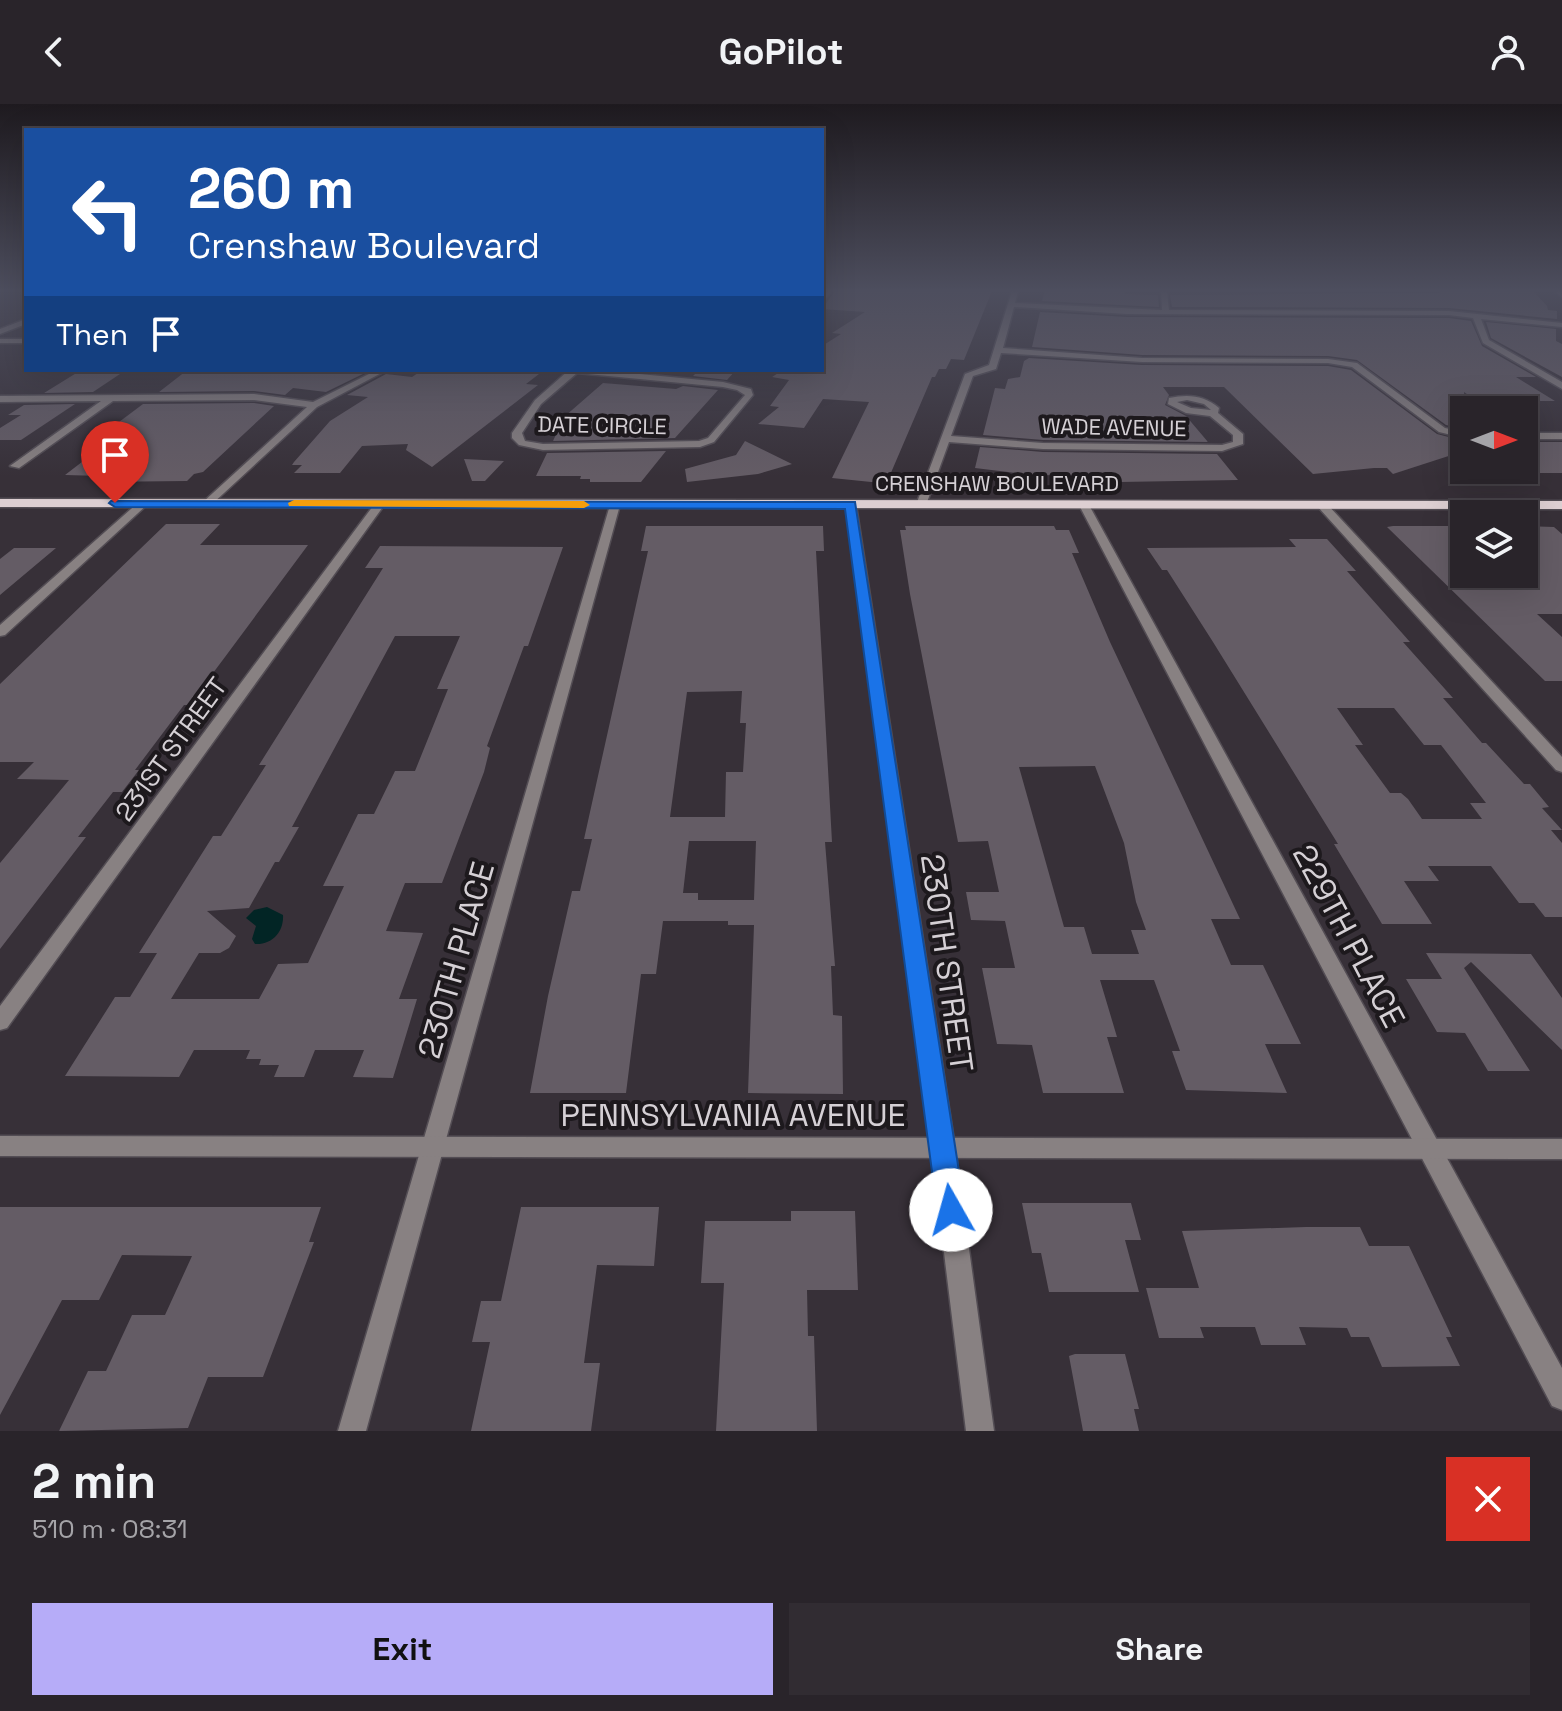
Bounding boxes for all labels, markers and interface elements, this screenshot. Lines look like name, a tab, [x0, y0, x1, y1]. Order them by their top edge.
text: GoPilot	[719, 29, 843, 75]
icon: back	[32, 30, 76, 74]
icon: person	[1486, 30, 1530, 74]
text: 260 m	[188, 153, 354, 224]
icon: left	[56, 160, 160, 264]
text: Crenshaw Boulevard	[188, 223, 540, 269]
icon: arrive	[144, 312, 188, 356]
text: Then	[56, 315, 128, 354]
north arrow	[1450, 396, 1538, 484]
map controls	[1450, 396, 1538, 588]
street label: DATE CIRCLE	[537, 410, 667, 440]
street label: WADE AVENUE	[1041, 412, 1187, 442]
pin	[81, 421, 149, 503]
icon: arrive	[93, 433, 137, 477]
street label: CRENSHAW BOULEVARD	[875, 469, 1119, 497]
button: layers	[1450, 500, 1538, 588]
street label: 231ST STREET	[107, 670, 235, 828]
street label: 229TH PLACE	[1284, 838, 1414, 1034]
street label: 230TH STREET	[912, 852, 982, 1074]
street label: 230TH PLACE	[409, 857, 503, 1063]
street label: PENNSYLVANIA AVENUE	[561, 1095, 905, 1135]
position arrow	[909, 1168, 993, 1252]
text: 2 min	[32, 1451, 156, 1512]
button: close	[1446, 1457, 1530, 1541]
text: 510 m · 08:31	[32, 1512, 188, 1546]
button: Exit	[32, 1603, 773, 1695]
button: Share	[789, 1603, 1530, 1695]

